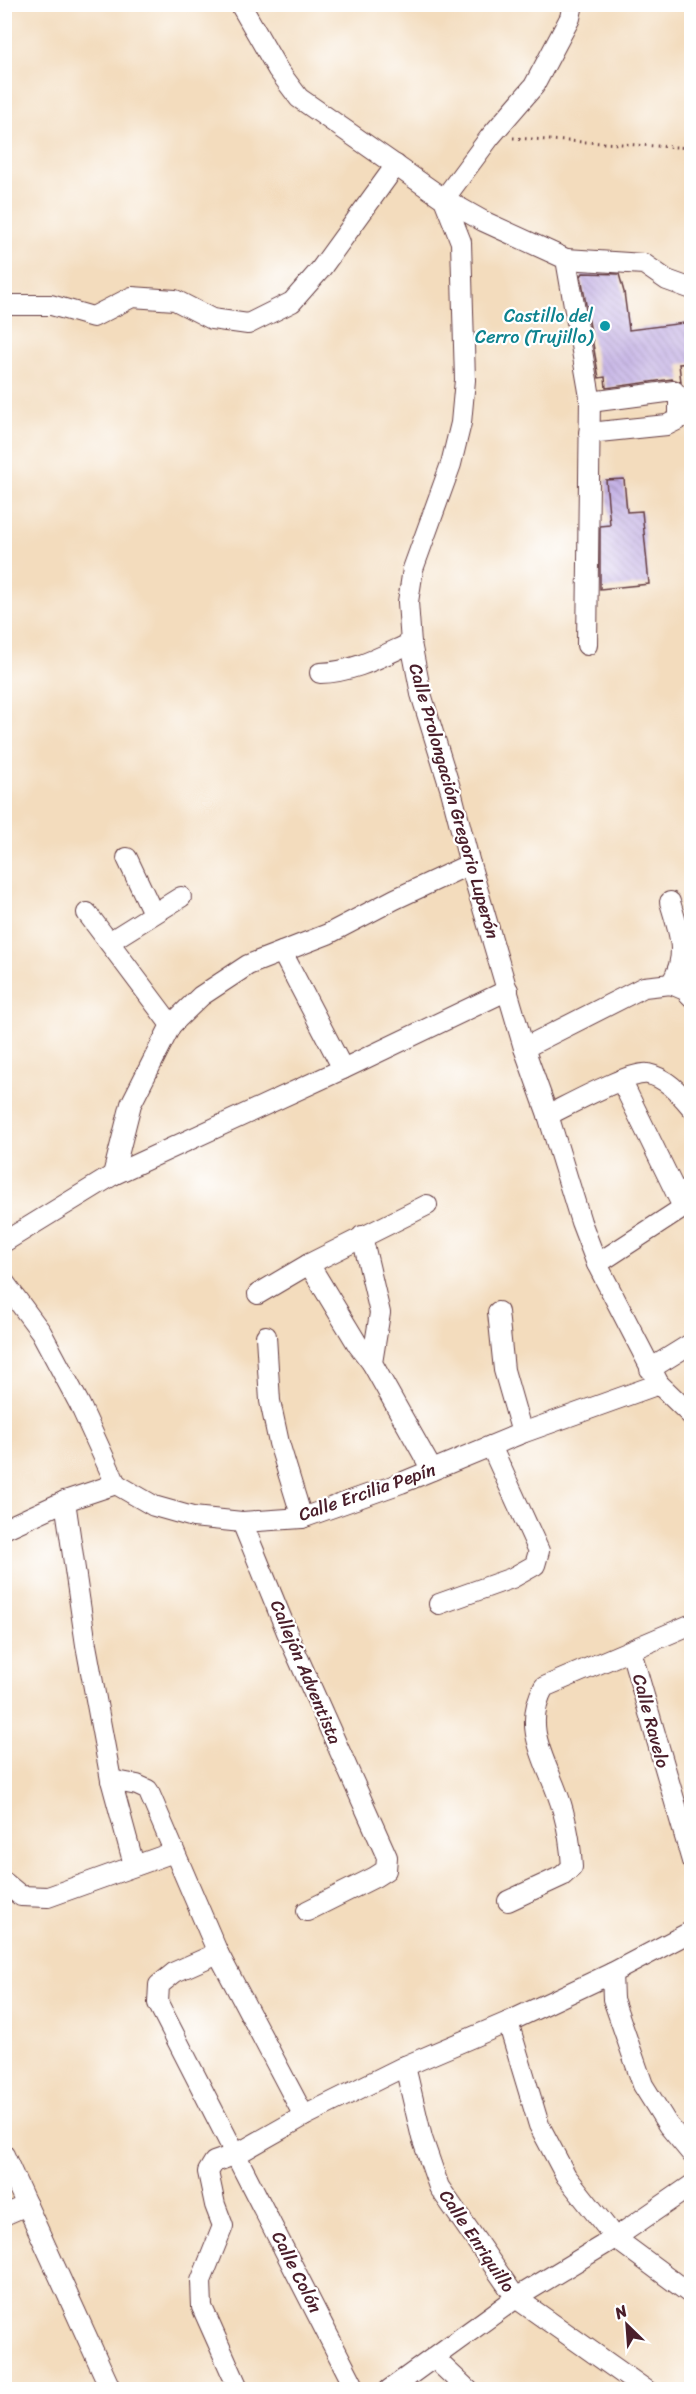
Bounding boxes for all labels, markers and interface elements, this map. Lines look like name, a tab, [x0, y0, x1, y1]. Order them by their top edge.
place label: Castillo del Cerro (Trujillo)	[475, 300, 595, 353]
marker: Castillo del Cerro (Trujillo)	[598, 319, 612, 333]
street label: Calle Prolongación Gregorio Luperón	[399, 659, 509, 943]
street label: Calle Ercilia Pepín	[294, 1453, 440, 1530]
street label: Callejón Adventista	[261, 1595, 351, 1749]
street label: Calle Ravelo	[623, 1670, 679, 1772]
street label: Calle Enriquillo	[430, 2183, 524, 2299]
street label: Calle Colón	[263, 2225, 331, 2319]
north arrow	[597, 2295, 657, 2355]
text: N	[609, 2296, 633, 2328]

